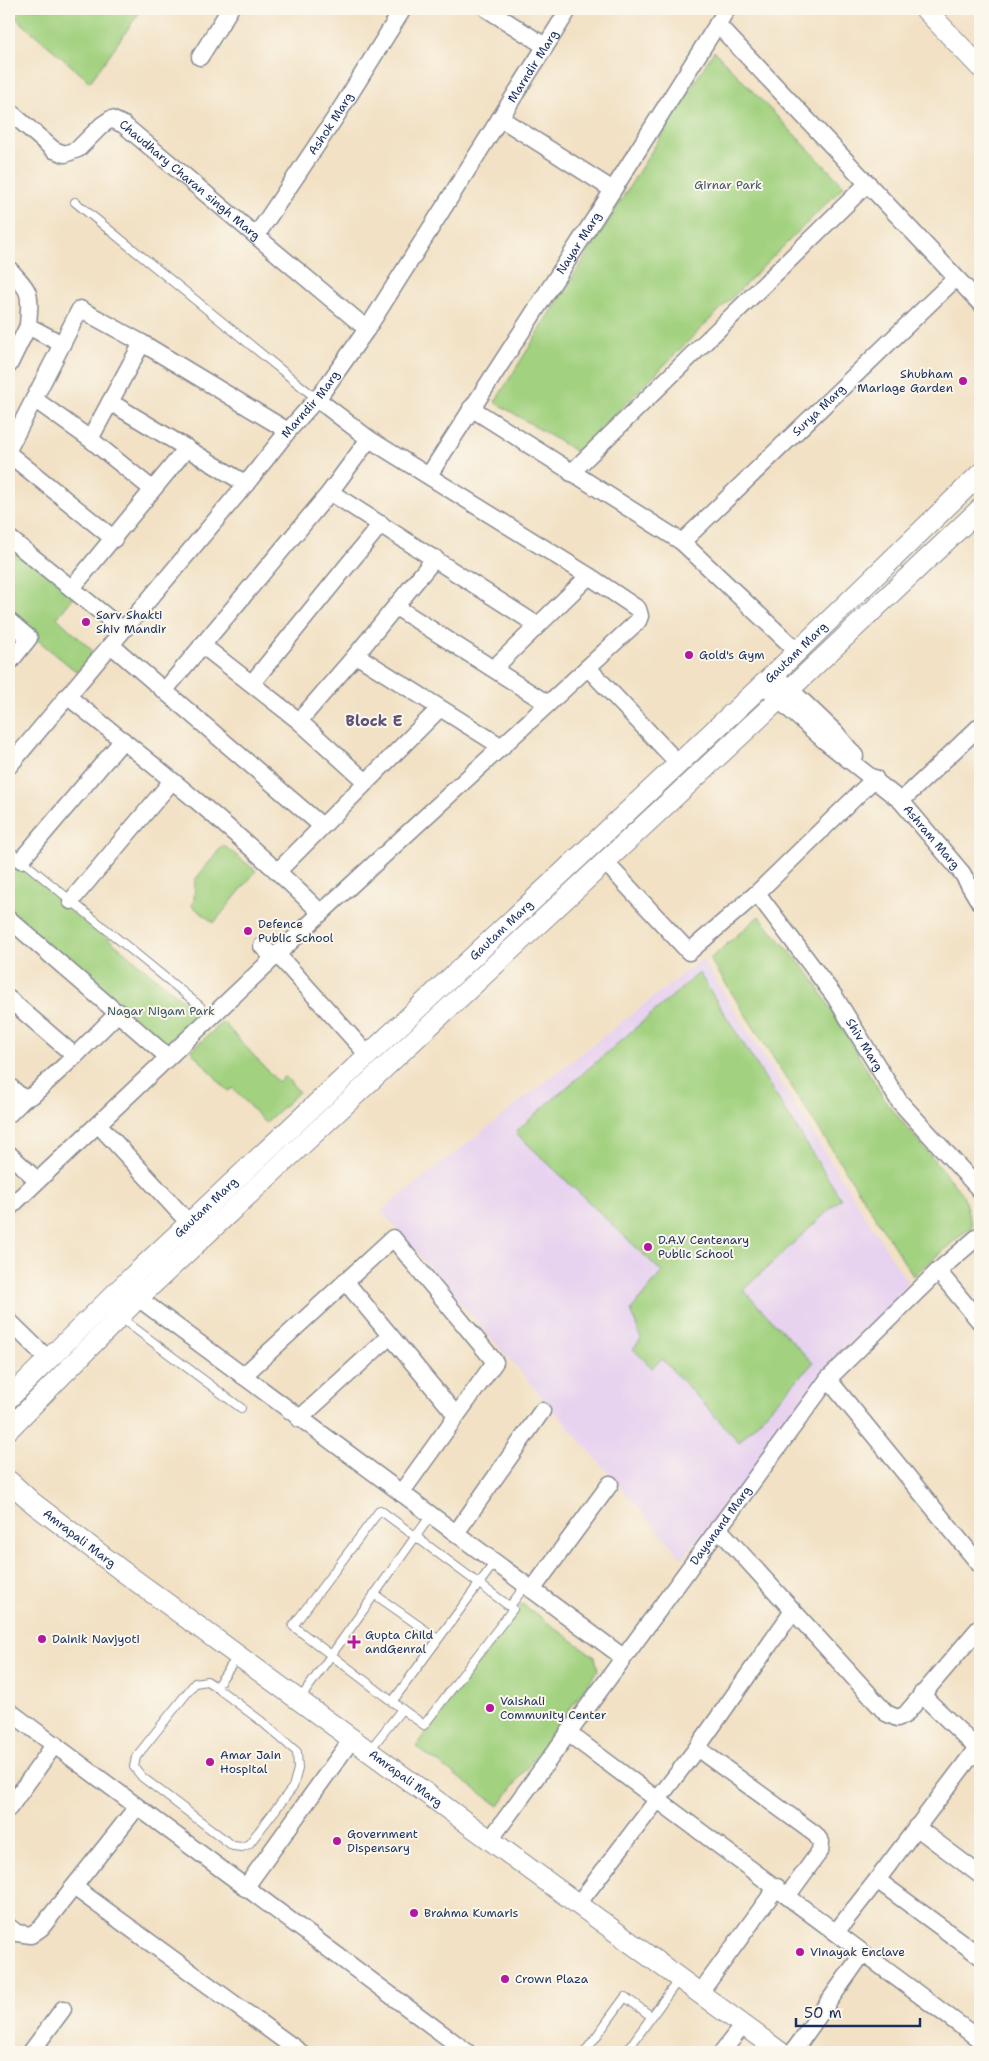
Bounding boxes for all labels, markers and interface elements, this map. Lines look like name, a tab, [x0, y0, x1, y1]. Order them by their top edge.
street label: Marndir Marg	[504, 27, 562, 106]
street label: Ashok Marg	[305, 90, 357, 158]
street label: Chaudhary Charan singh Marg	[117, 116, 264, 244]
park label: Girnar Park	[694, 177, 762, 193]
street label: Nayar Marg	[553, 209, 605, 277]
place label: Shubham Mariage Garden	[857, 366, 953, 396]
street label: Marndir Marg	[278, 367, 343, 441]
marker: Shubham Mariage Garden	[957, 375, 969, 387]
street label: Surya Marg	[789, 381, 849, 440]
place label: Sarv Shakti Shiv Mandir	[96, 607, 167, 637]
marker: Sarv Shakti Shiv Mandir	[80, 616, 92, 628]
street label: Gautam Marg	[761, 619, 831, 687]
place label: Gold's Gym	[699, 647, 765, 663]
marker: Gold's Gym	[683, 649, 695, 661]
district label: Block E	[346, 711, 402, 731]
street label: Ashram Marg	[900, 801, 963, 873]
street label: Gautam Marg	[466, 897, 536, 964]
place label: Defence Public School	[258, 916, 334, 946]
marker: Defence Public School	[242, 925, 254, 937]
park label: Nagar Nigam Park	[107, 1003, 215, 1019]
street label: Shiv Marg	[842, 1015, 887, 1074]
street label: Gautam Marg	[171, 1174, 241, 1241]
place label: D.A.V Centenary Public School	[658, 1232, 749, 1262]
marker: D.A.V Centenary Public School	[642, 1241, 654, 1253]
street label: Dayanand Marg	[686, 1483, 755, 1568]
street label: Amrapali Marg	[40, 1505, 119, 1571]
place label: Gupta Child andGenral	[365, 1627, 433, 1657]
place label: Dainik Navjyoti	[52, 1631, 140, 1647]
marker: Dainik Navjyoti	[36, 1633, 48, 1645]
marker: Gupta Child andGenral	[347, 1635, 361, 1649]
place label: Vaishali Community Center	[500, 1693, 607, 1723]
marker: Vaishali Community Center	[484, 1702, 496, 1714]
street label: Amrapali Marg	[366, 1746, 446, 1811]
place label: Amar Jain Hospital	[220, 1747, 281, 1777]
marker: Amar Jain Hospital	[204, 1756, 216, 1768]
place label: Government Dispensary	[347, 1826, 418, 1856]
marker: Government Dispensary	[331, 1835, 343, 1847]
place label: Brahma Kumaris	[424, 1905, 519, 1921]
marker: Brahma Kumaris	[408, 1907, 420, 1919]
place label: Vinayak Enclave	[810, 1944, 905, 1960]
marker: Vinayak Enclave	[794, 1946, 806, 1958]
place label: Crown Plaza	[515, 1971, 589, 1987]
marker: Crown Plaza	[499, 1973, 511, 1985]
scale bar	[796, 1996, 920, 2028]
text: 50 m	[804, 2003, 842, 2023]

